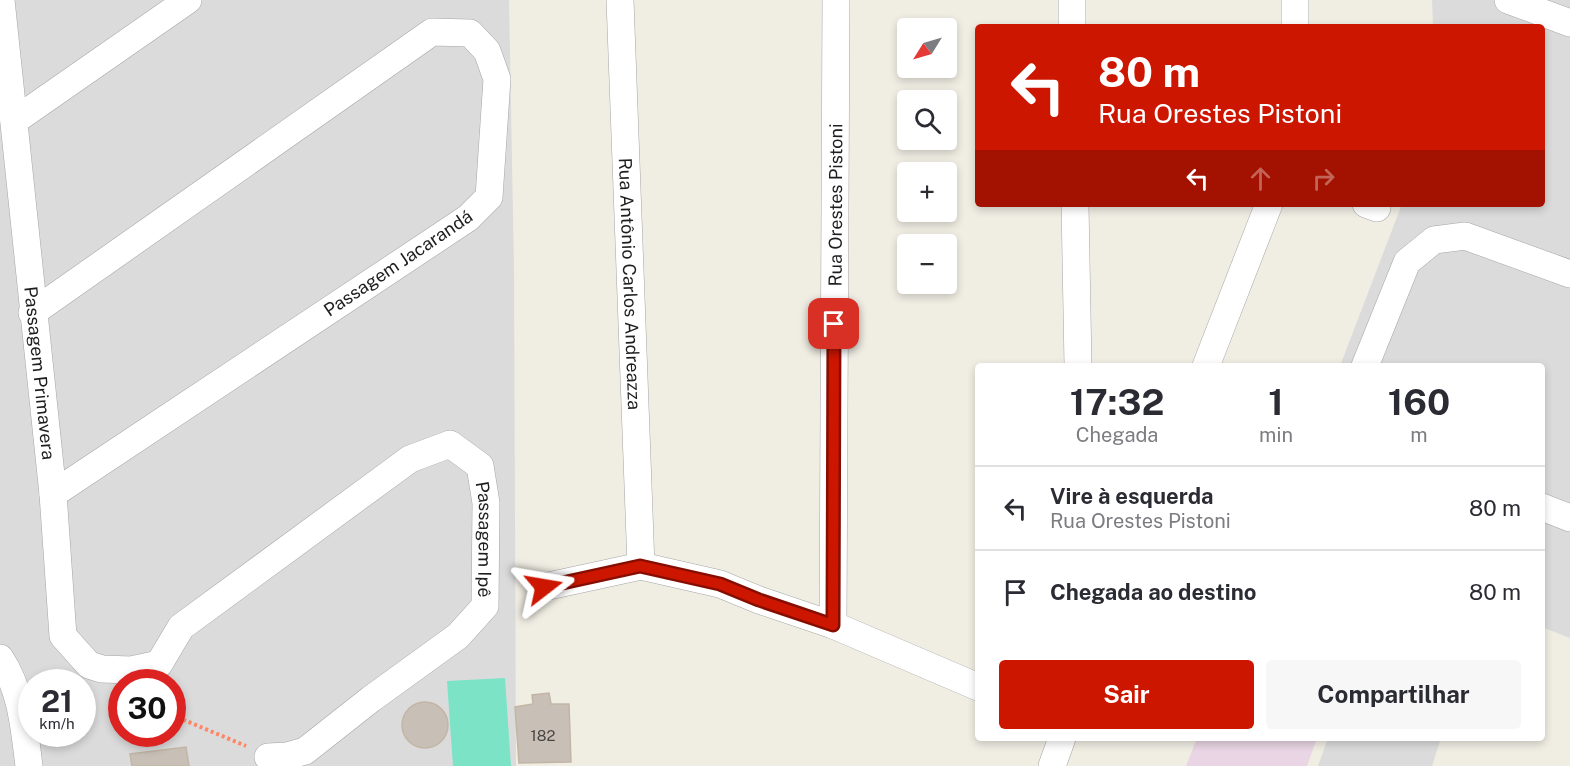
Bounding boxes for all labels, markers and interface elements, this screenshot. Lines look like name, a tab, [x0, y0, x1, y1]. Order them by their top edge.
north arrow	[897, 18, 957, 78]
map controls	[897, 18, 957, 294]
text: 80 m	[1098, 47, 1200, 96]
icon: left	[999, 48, 1077, 126]
button: search	[897, 90, 957, 150]
text: Rua Orestes Pistoni	[1098, 97, 1342, 129]
street label: Rua Orestes Pistoni	[824, 124, 846, 286]
street label: Rua Antônio Carlos Andreazza	[615, 157, 646, 410]
button: +	[897, 162, 957, 222]
icon: left	[1181, 162, 1214, 195]
icon: ahead	[1244, 162, 1277, 195]
icon: right	[1307, 162, 1340, 195]
street label: Passagem Jacarandá	[320, 205, 476, 321]
button: −	[897, 234, 957, 294]
street label: Passagem Primavera	[21, 285, 60, 461]
pin	[808, 298, 859, 349]
icon: arrive	[817, 307, 850, 340]
text: 17:32	[1070, 381, 1164, 423]
text: 1	[1268, 381, 1284, 423]
text: 160	[1388, 381, 1450, 423]
text: Chegada	[1076, 423, 1158, 447]
text: min	[1259, 423, 1293, 447]
text: m	[1410, 423, 1428, 447]
street label: Passagem Ipê	[472, 480, 497, 598]
text: Vire à esquerda	[1050, 483, 1214, 509]
icon: left	[999, 492, 1032, 525]
text: 80 m	[1469, 495, 1521, 521]
text: Rua Orestes Pistoni	[1050, 509, 1231, 533]
position arrow	[512, 555, 576, 619]
icon: arrive	[999, 576, 1032, 609]
text: Chegada ao destino	[1050, 579, 1256, 605]
text: 80 m	[1469, 579, 1521, 605]
button: Sair	[999, 660, 1254, 729]
button: Compartilhar	[1266, 660, 1521, 729]
speed limit sign: 30	[108, 669, 186, 747]
text: 21	[41, 683, 73, 719]
text: km/h	[39, 715, 75, 732]
house number: 182	[531, 727, 555, 744]

